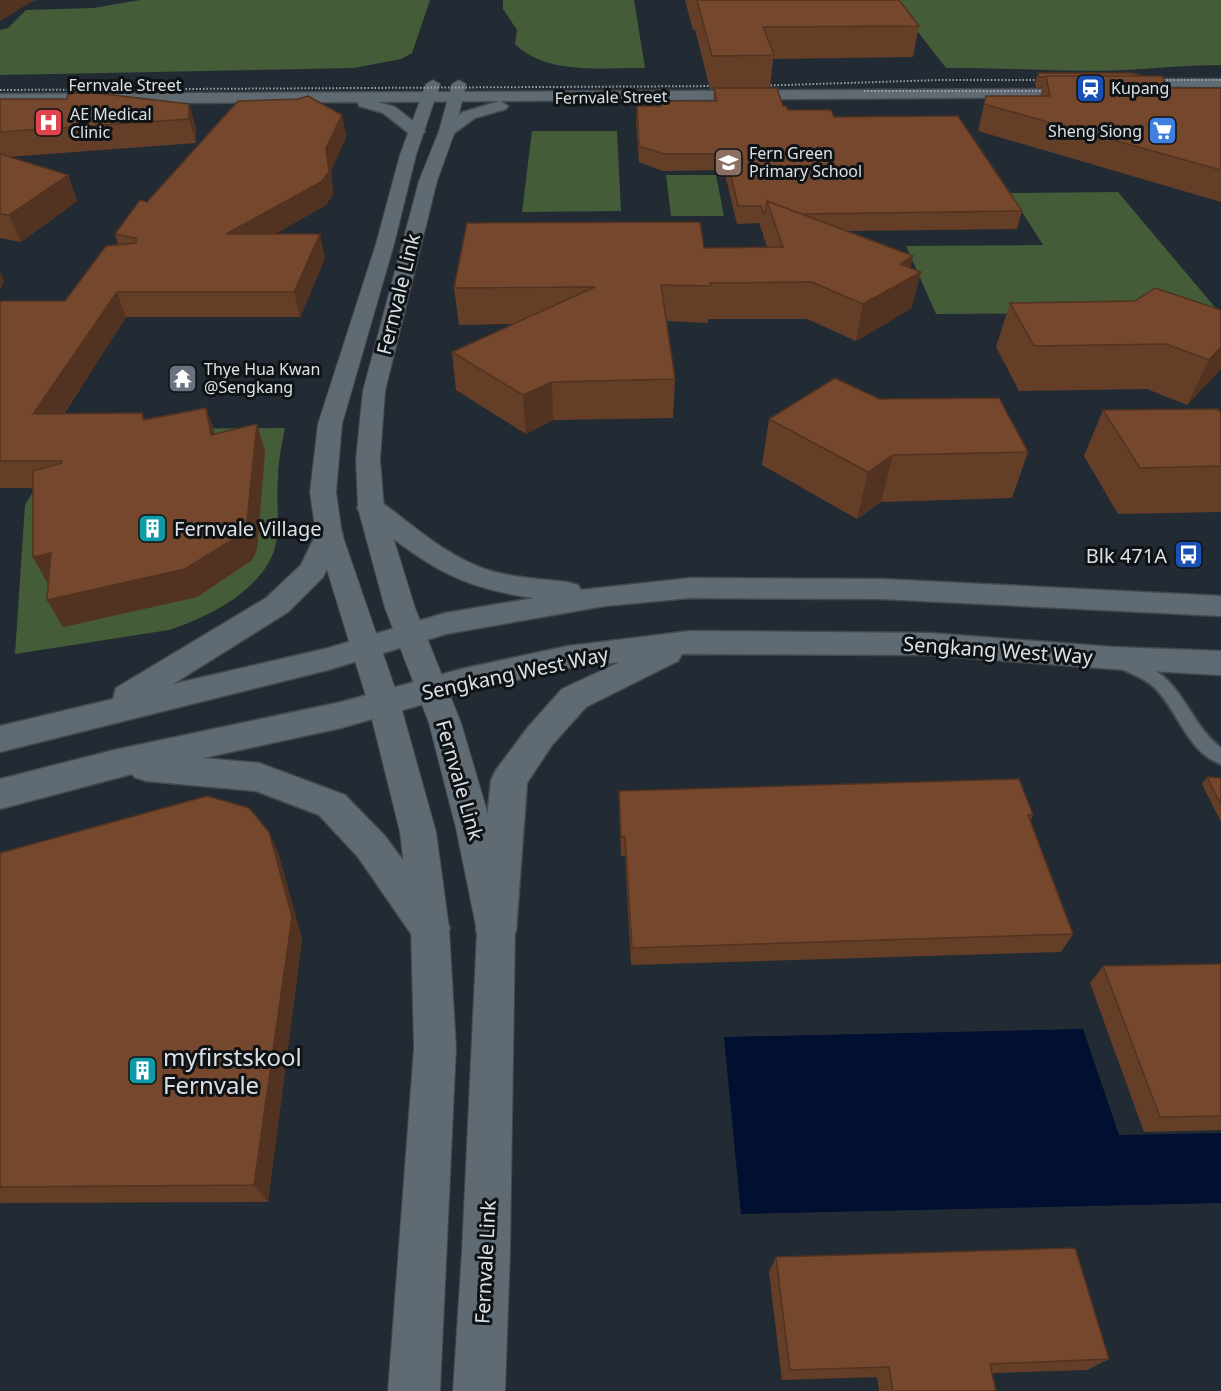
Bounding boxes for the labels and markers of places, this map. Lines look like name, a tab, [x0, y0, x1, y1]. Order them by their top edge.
station icon: Kupang	[1074, 72, 1106, 104]
place label: Kupang	[1111, 77, 1169, 99]
place label: AE Medical Clinic	[70, 103, 152, 143]
hospital icon: AE Medical Clinic	[33, 107, 65, 139]
supermarket icon: Sheng Siong	[1147, 115, 1179, 147]
place label: Sheng Siong	[1048, 120, 1142, 142]
place label: Fern Green Primary School	[749, 142, 862, 182]
school or university icon: Fern Green Primary School	[712, 146, 744, 178]
place label: Thye Hua Kwan @Sengkang	[204, 358, 320, 398]
temple icon: Thye Hua Kwan @Sengkang	[167, 362, 199, 394]
building icon: Fernvale Village	[137, 512, 169, 544]
place label: Fernvale Village	[174, 515, 322, 542]
bus stop icon: Blk 471A	[1172, 539, 1204, 571]
place label: Blk 471A	[1086, 542, 1167, 569]
place label: myfirstskool Fernvale	[163, 1040, 302, 1101]
building icon: myfirstskool Fernvale	[126, 1054, 158, 1086]

